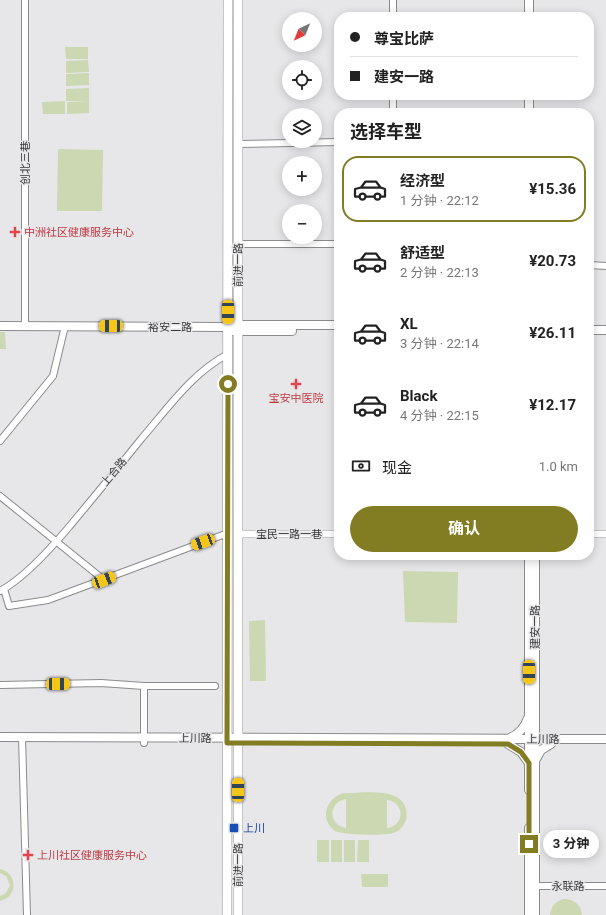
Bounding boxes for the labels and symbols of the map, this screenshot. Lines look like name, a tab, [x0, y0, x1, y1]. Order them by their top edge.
north arrow	[282, 12, 322, 52]
street label: 创北三巷	[19, 141, 32, 185]
marker: 中洲社区健康服务中心	[9, 226, 21, 238]
place label: 中洲社区健康服务中心	[24, 226, 134, 239]
street label: 前进一路	[232, 243, 245, 287]
car	[222, 300, 234, 324]
car	[99, 320, 123, 332]
street label: 裕安二路	[148, 321, 192, 334]
route start	[219, 375, 237, 393]
marker: 宝安中医院	[290, 378, 302, 390]
place label: 宝安中医院	[269, 392, 324, 405]
street label: 上合路	[98, 455, 130, 489]
street label: 宝民一路一巷	[256, 528, 322, 541]
car	[190, 532, 216, 552]
car	[91, 570, 117, 590]
street label: 建安一路	[529, 605, 542, 649]
car	[523, 660, 535, 684]
car	[46, 678, 70, 690]
street label: 上川路	[179, 732, 212, 745]
street label: 上川路	[527, 733, 560, 746]
car	[232, 778, 244, 802]
marker: 上川	[228, 822, 240, 834]
place label: 上川	[243, 822, 265, 835]
callout: 3 分钟	[543, 830, 599, 858]
route end	[520, 835, 538, 853]
street label: 前进一路	[232, 843, 245, 887]
marker: 上川社区健康服务中心	[22, 849, 34, 861]
place label: 上川社区健康服务中心	[37, 849, 147, 862]
street label: 永联路	[552, 880, 585, 893]

